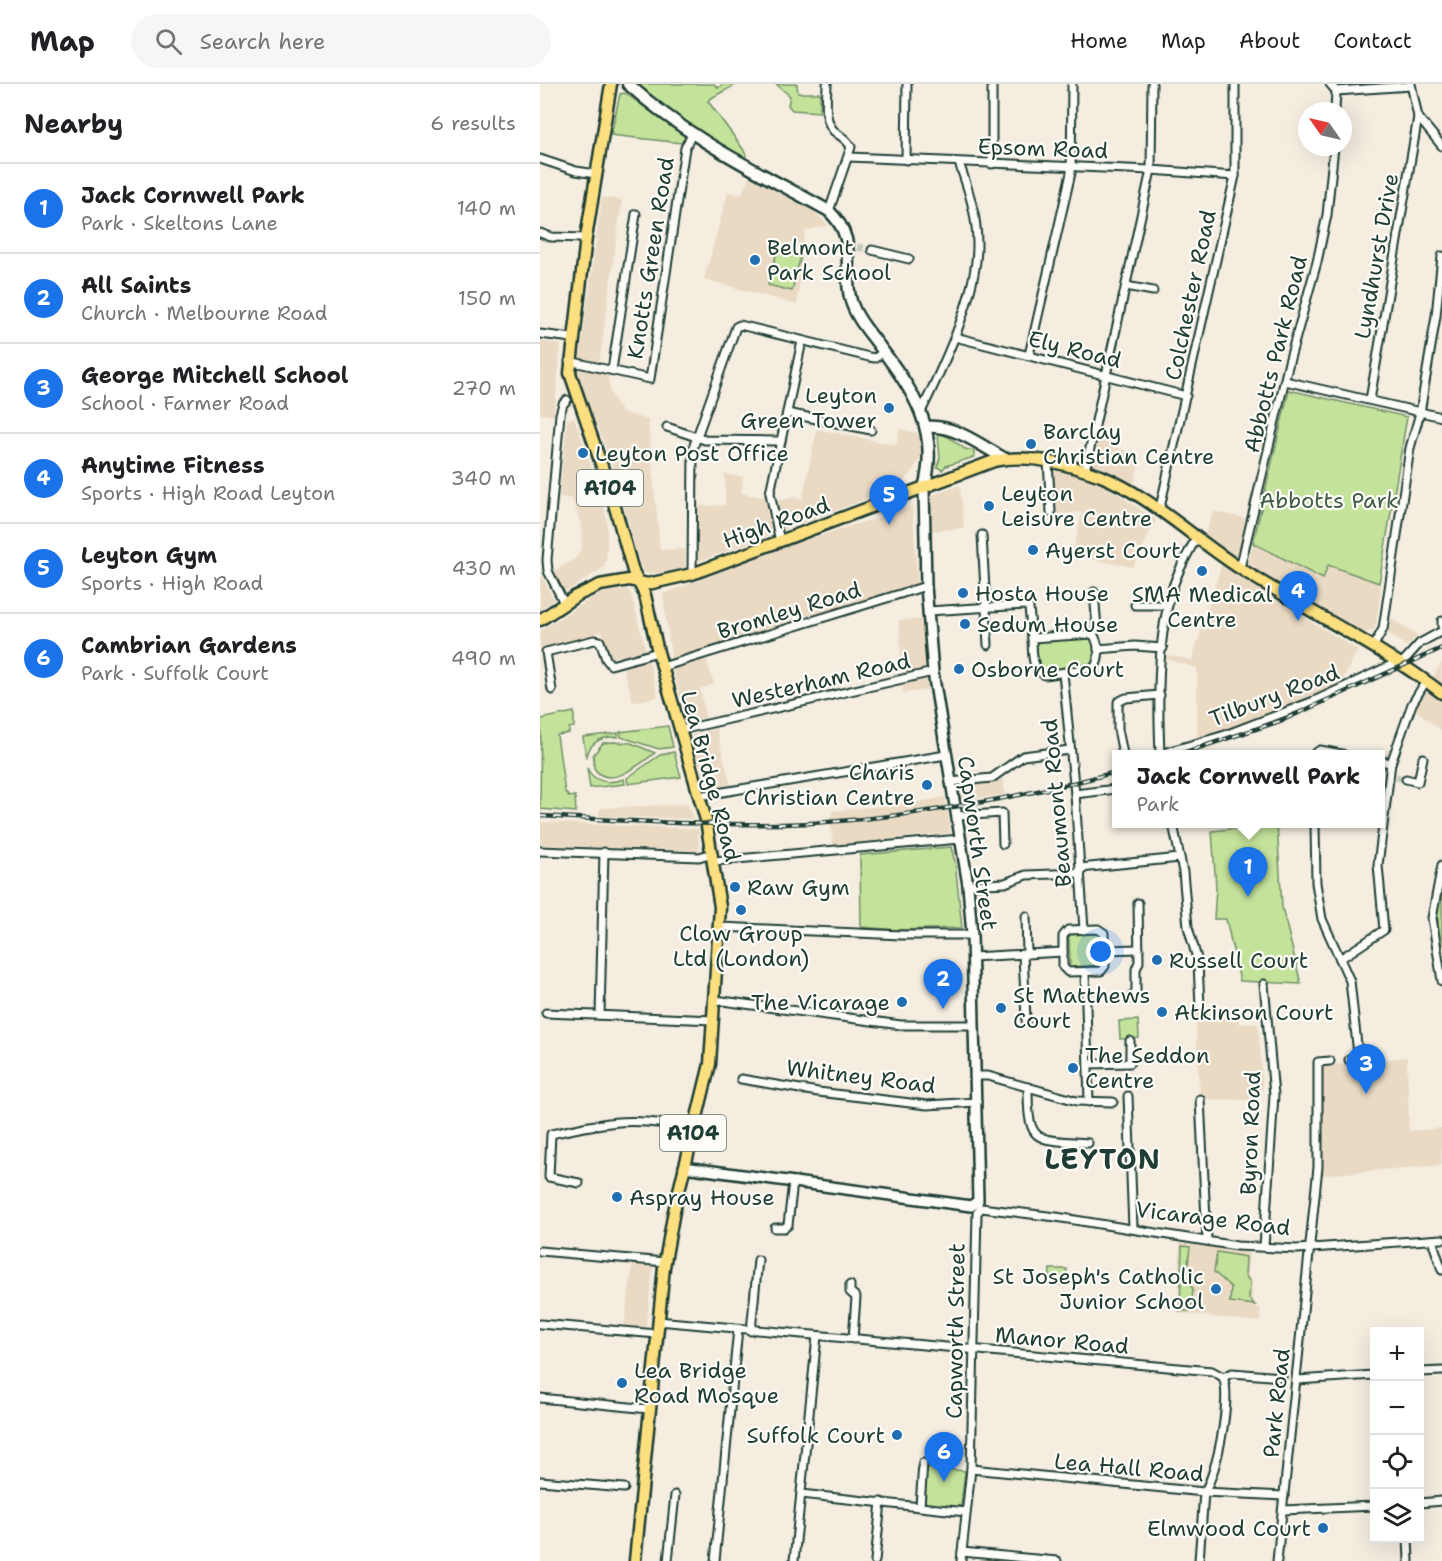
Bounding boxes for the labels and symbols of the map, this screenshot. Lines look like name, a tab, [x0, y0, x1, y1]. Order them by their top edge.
north arrow	[1298, 102, 1352, 156]
street label: Epsom Road	[977, 132, 1109, 165]
street label: Knotts Green Road	[620, 155, 681, 361]
street label: Lyndhurst Drive	[1348, 171, 1405, 341]
street label: Colchester Road	[1158, 207, 1223, 383]
place label: Belmont Park School	[767, 233, 891, 287]
street label: Abbotts Park Road	[1237, 252, 1314, 456]
marker: Belmont Park School	[748, 253, 762, 267]
street label: Ely Road	[1025, 324, 1124, 375]
place label: Leyton Green Tower	[740, 381, 877, 435]
marker: Leyton Green Tower	[882, 401, 896, 415]
place label: Barclay Christian Centre	[1043, 417, 1215, 471]
marker: Barclay Christian Centre	[1024, 437, 1038, 451]
place label: Leyton Post Office	[595, 439, 789, 468]
marker: Leyton Post Office	[576, 446, 590, 460]
road number: A104	[577, 470, 643, 506]
pin: 5	[870, 476, 908, 525]
place label: Leyton Leisure Centre	[1001, 479, 1152, 533]
park label: Abbotts Park	[1259, 486, 1399, 515]
street label: High Road	[719, 490, 834, 555]
marker: Leyton Leisure Centre	[982, 499, 996, 513]
place label: Ayerst Court	[1045, 536, 1181, 565]
marker: Ayerst Court	[1026, 543, 1040, 557]
marker: SMA Medical Centre	[1195, 564, 1209, 578]
pin: 4	[1278, 572, 1317, 621]
street label: Bromley Road	[714, 575, 864, 646]
place label: Hosta House	[975, 579, 1109, 608]
place label: SMA Medical Centre	[1132, 580, 1273, 634]
marker: Hosta House	[956, 586, 970, 600]
place label: Sedum House	[977, 610, 1119, 639]
marker: Sedum House	[958, 617, 972, 631]
street label: Westerham Road	[729, 646, 913, 715]
place label: Osborne Court	[971, 655, 1124, 684]
street label: Tilbury Road	[1205, 657, 1343, 734]
marker: Osborne Court	[952, 662, 966, 676]
street label: Lea Bridge Road	[674, 687, 747, 865]
street label: Beaumont Road	[1035, 718, 1078, 888]
street label: Capworth Street	[951, 754, 1004, 932]
place label: Charis Christian Centre	[743, 758, 915, 812]
marker: Charis Christian Centre	[920, 778, 934, 792]
pin: 1	[1228, 848, 1268, 897]
place label: Raw Gym	[747, 873, 850, 902]
marker: Raw Gym	[728, 880, 742, 894]
marker: Clow Group Ltd (London)	[734, 903, 748, 917]
place label: Clow Group Ltd (London)	[673, 919, 809, 973]
your location	[1086, 937, 1115, 966]
place label: Russell Court	[1169, 946, 1308, 975]
marker: Russell Court	[1150, 953, 1164, 967]
pin: 2	[924, 960, 962, 1009]
place label: St Matthews Court	[1013, 981, 1150, 1035]
place label: The Vicarage	[751, 988, 890, 1017]
marker: The Vicarage	[895, 995, 909, 1009]
place label: Atkinson Court	[1174, 998, 1334, 1027]
marker: St Matthews Court	[994, 1001, 1008, 1015]
marker: Atkinson Court	[1155, 1005, 1169, 1019]
place label: The Seddon Centre	[1085, 1041, 1210, 1095]
pin: 3	[1346, 1044, 1386, 1094]
street label: Whitney Road	[785, 1053, 937, 1100]
marker: The Seddon Centre	[1066, 1061, 1080, 1075]
street label: Byron Road	[1234, 1071, 1267, 1195]
road number: A104	[660, 1115, 726, 1151]
district label: LEYTON	[1044, 1140, 1162, 1178]
place label: Aspray House	[629, 1183, 775, 1212]
marker: Aspray House	[610, 1190, 624, 1204]
street label: Vicarage Road	[1134, 1195, 1292, 1242]
street label: Capworth Street	[939, 1243, 972, 1419]
place label: St Joseph's Catholic Junior School	[993, 1262, 1204, 1316]
marker: St Joseph's Catholic Junior School	[1209, 1282, 1223, 1296]
street label: Manor Road	[994, 1320, 1130, 1361]
street label: Park Road	[1256, 1347, 1297, 1459]
place label: Lea Bridge Road Mosque	[634, 1356, 779, 1410]
marker: Lea Bridge Road Mosque	[615, 1376, 629, 1390]
place label: Suffolk Court	[747, 1421, 885, 1450]
marker: Suffolk Court	[890, 1428, 904, 1442]
pin: 6	[924, 1432, 964, 1482]
street label: Lea Hall Road	[1053, 1446, 1205, 1489]
place label: Elmwood Court	[1147, 1514, 1311, 1543]
marker: Elmwood Court	[1316, 1521, 1330, 1535]

